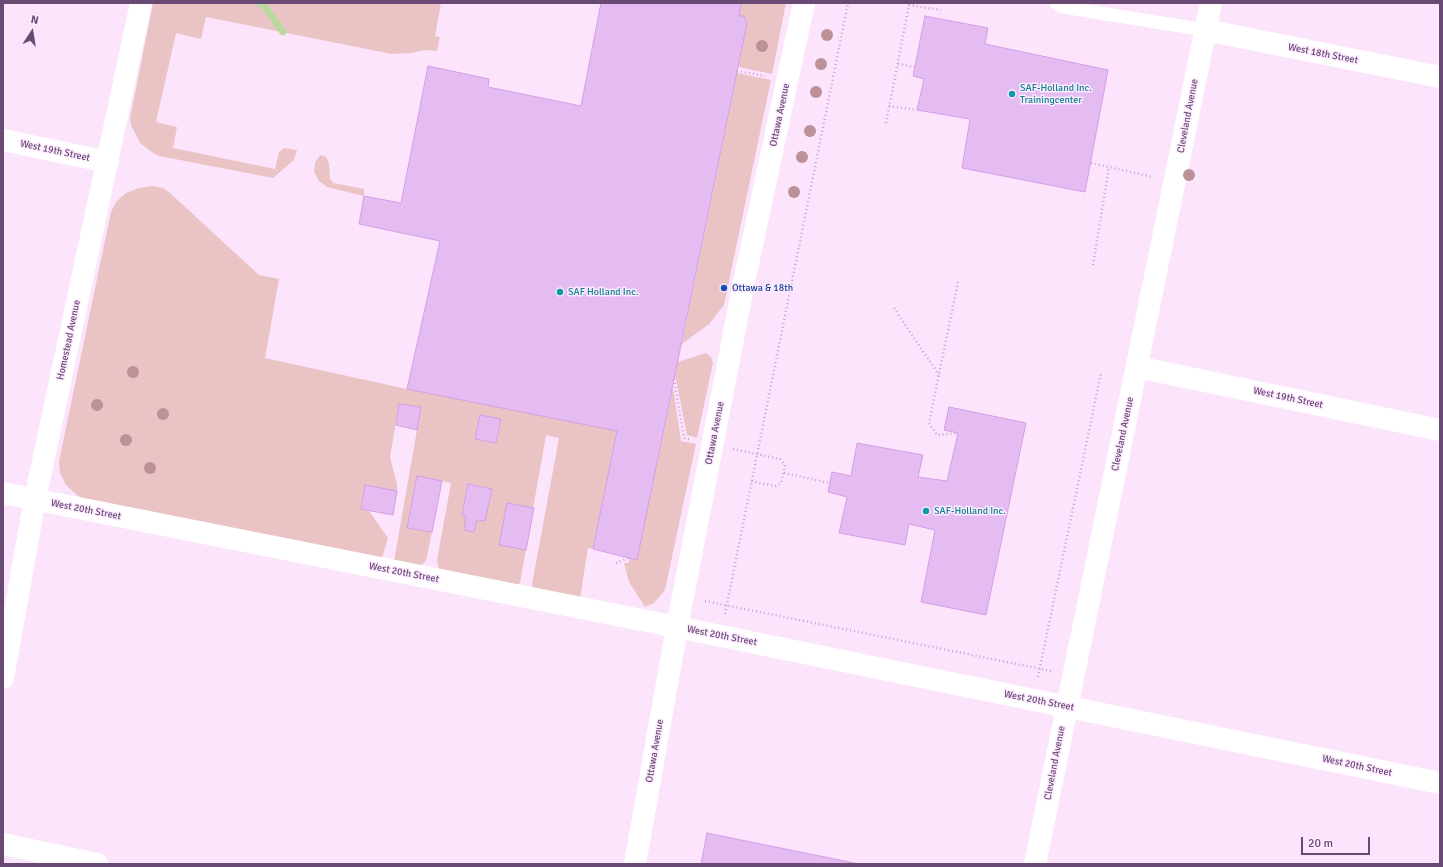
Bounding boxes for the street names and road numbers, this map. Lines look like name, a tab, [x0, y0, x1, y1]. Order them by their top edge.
street label: West 18th Street	[1287, 41, 1359, 67]
street label: Cleveland Avenue	[1175, 78, 1201, 154]
street label: Ottawa Avenue	[767, 82, 793, 148]
street label: West 19th Street	[19, 138, 91, 164]
street label: Homestead Avenue	[55, 299, 83, 381]
street label: West 19th Street	[1252, 385, 1324, 411]
street label: Cleveland Avenue	[1109, 396, 1137, 472]
street label: Ottawa Avenue	[703, 400, 727, 466]
street label: West 20th Street	[50, 497, 122, 523]
street label: West 20th Street	[368, 560, 440, 586]
street label: West 20th Street	[686, 623, 758, 649]
street label: West 20th Street	[1003, 688, 1075, 714]
street label: Ottawa Avenue	[644, 718, 666, 784]
street label: Cleveland Avenue	[1042, 725, 1068, 801]
street label: West 20th Street	[1321, 753, 1393, 779]

